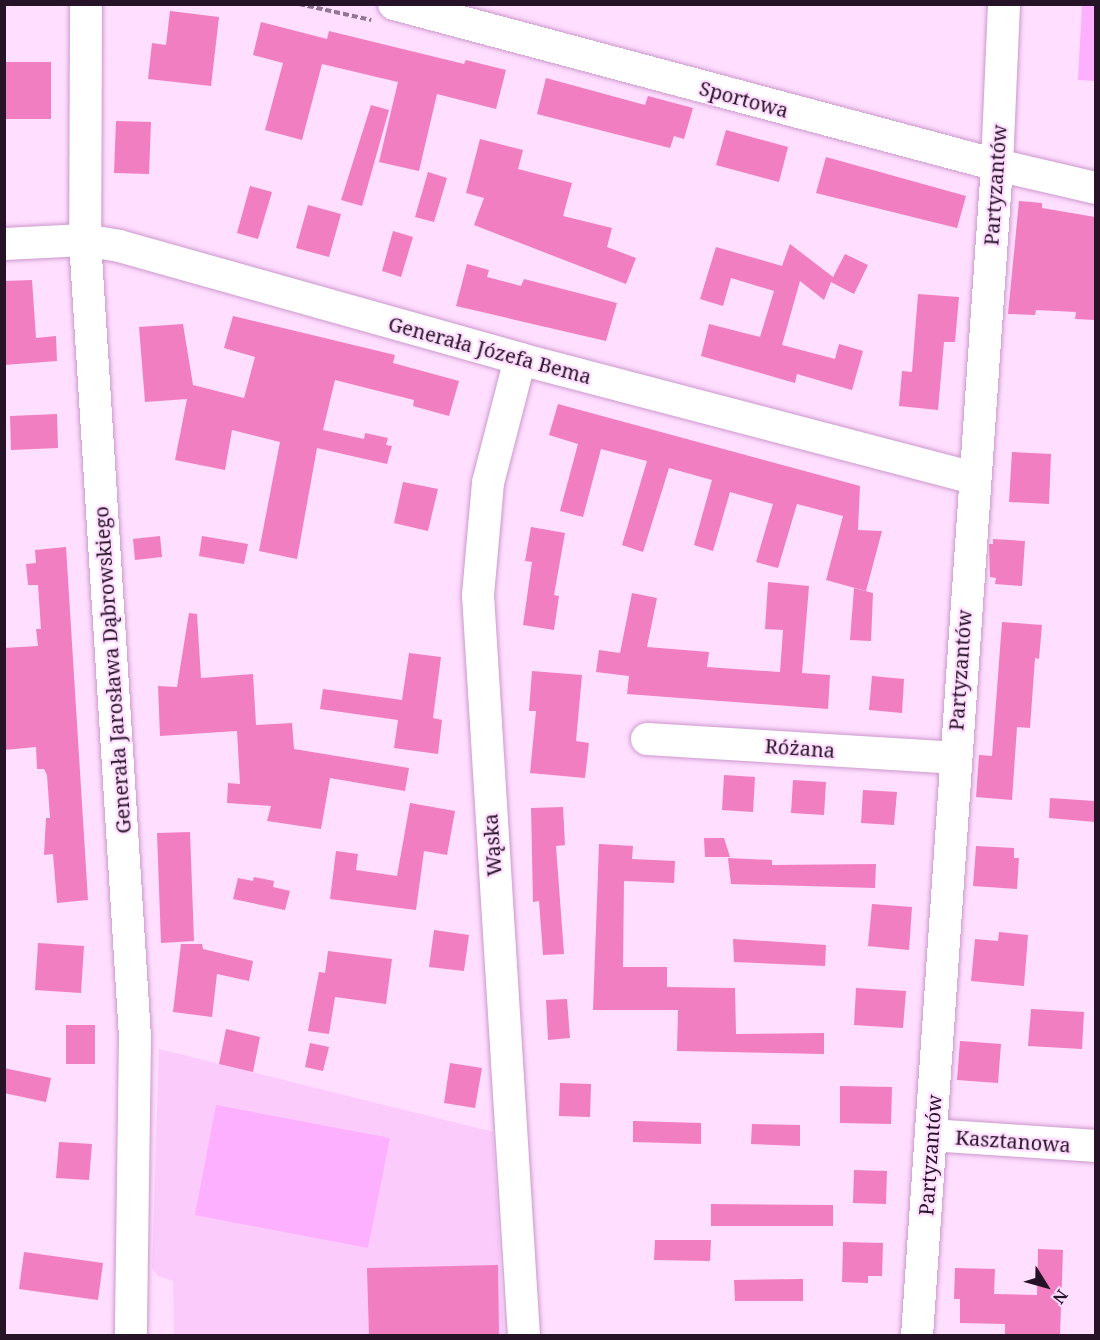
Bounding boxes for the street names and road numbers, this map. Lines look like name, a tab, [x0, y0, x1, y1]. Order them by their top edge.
street label: Sportowa	[697, 76, 791, 122]
street label: Partyzantów	[979, 124, 1011, 246]
street label: Generała Józefa Bema	[386, 311, 594, 389]
street label: Generała Jarosława Dąbrowskiego	[89, 506, 135, 834]
street label: Partyzantów	[944, 609, 976, 731]
street label: Różana	[764, 734, 836, 762]
street label: Wąska	[478, 813, 506, 877]
street label: Partyzantów	[914, 1094, 946, 1216]
street label: Kasztanowa	[954, 1125, 1072, 1157]

